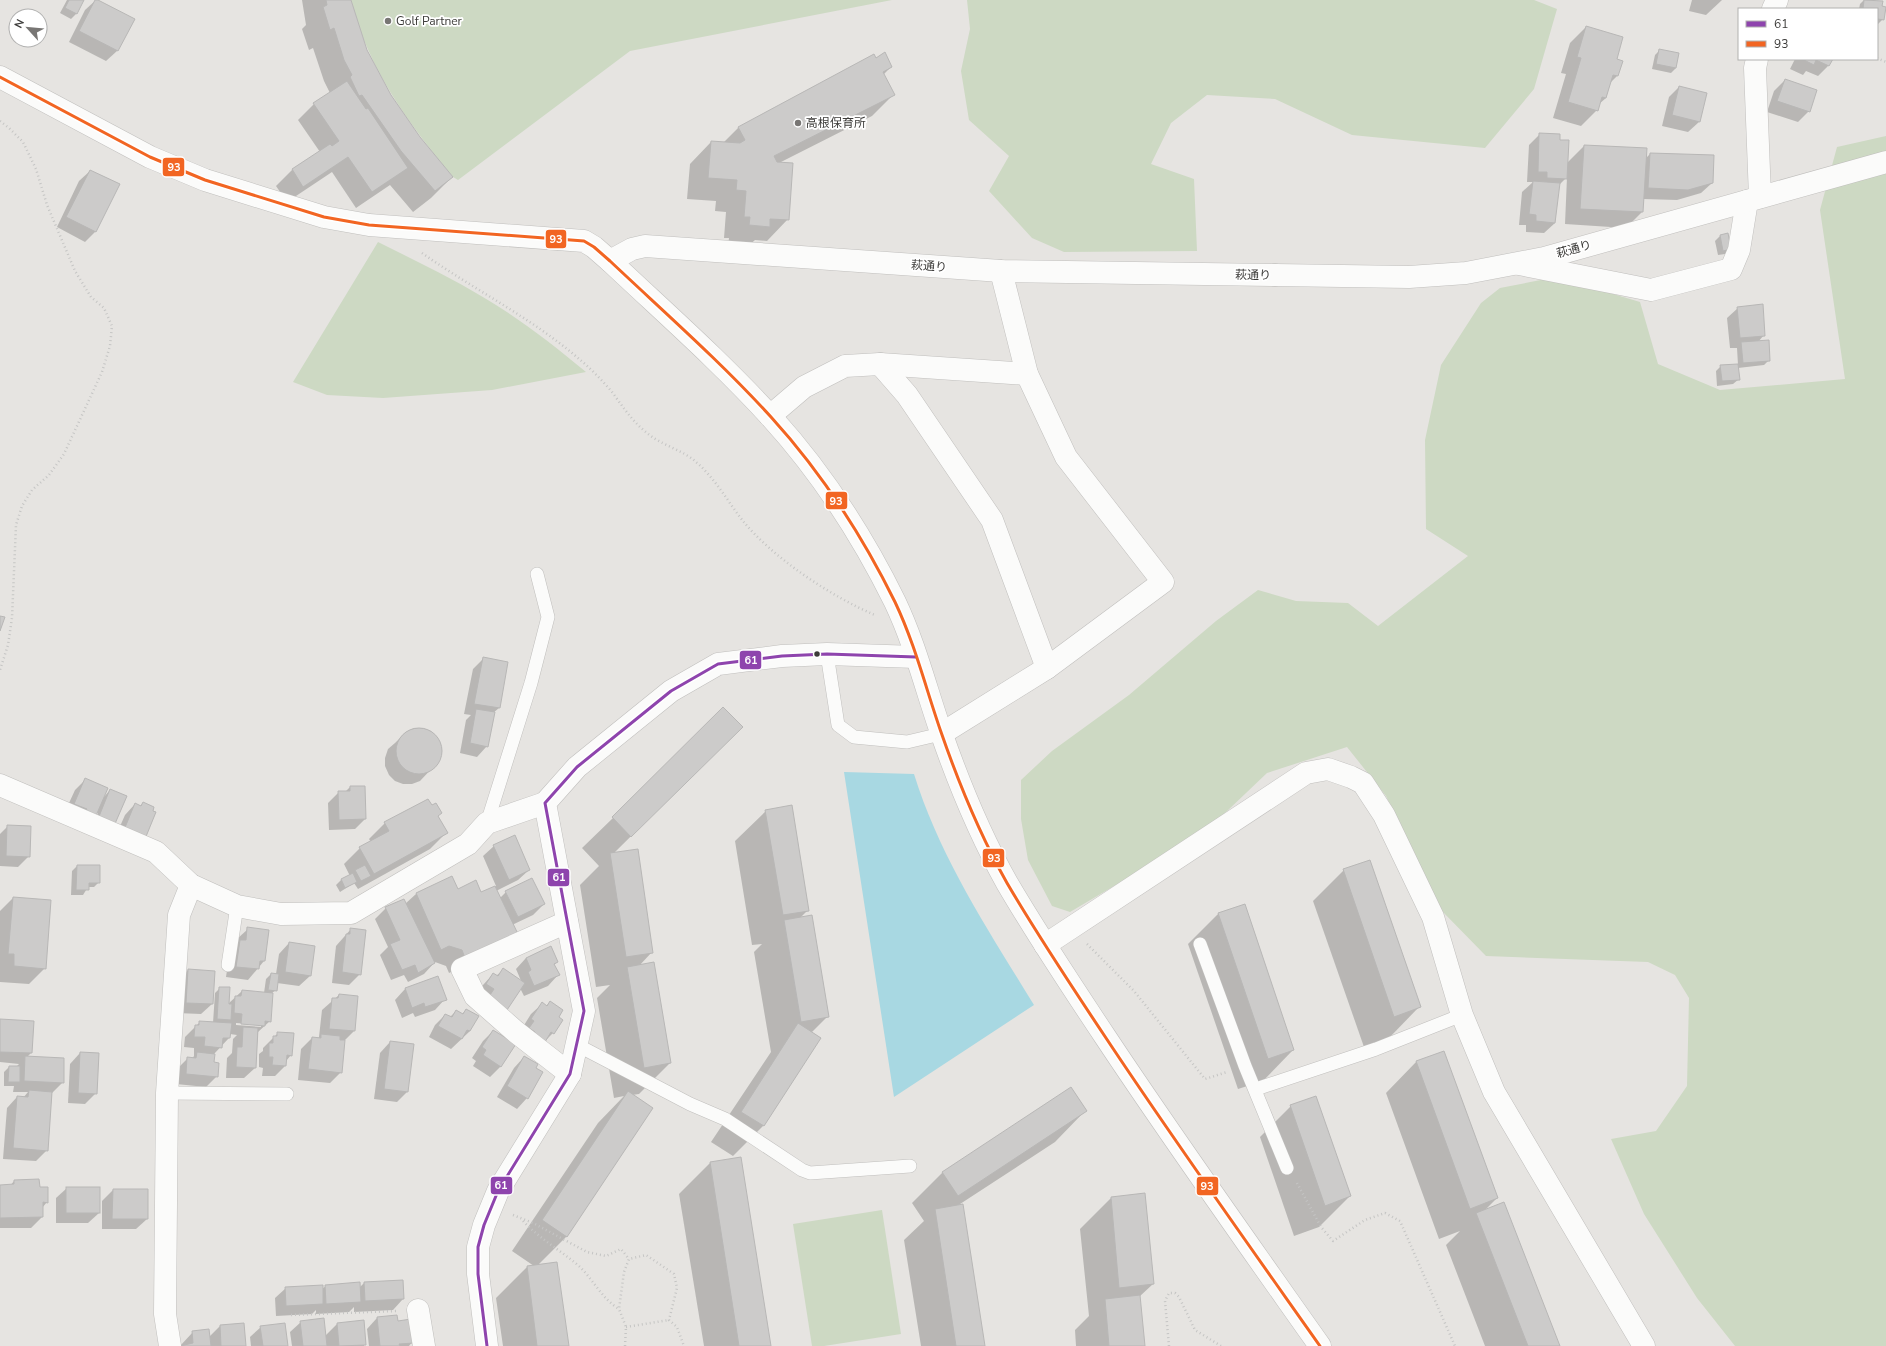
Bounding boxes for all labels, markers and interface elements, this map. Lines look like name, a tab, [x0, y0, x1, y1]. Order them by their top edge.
north arrow	[8, 8, 48, 48]
legend	[1738, 8, 1878, 60]
place label: Golf Partner	[396, 13, 463, 29]
marker: Golf Partner	[383, 16, 393, 26]
text: 61	[1774, 16, 1788, 32]
text: N	[11, 17, 28, 31]
text: 93	[1774, 36, 1788, 52]
place label: 高根保育所	[806, 115, 866, 131]
marker: 高根保育所	[793, 118, 803, 128]
line badge: 93	[162, 157, 185, 177]
text: 93	[167, 160, 181, 175]
line badge: 93	[545, 229, 567, 249]
text: 93	[549, 232, 563, 247]
street label: 萩通り	[1554, 236, 1594, 262]
street label: 萩通り	[910, 257, 948, 275]
street label: 萩通り	[1235, 267, 1271, 283]
line badge: 93	[825, 491, 848, 510]
text: 93	[829, 494, 843, 509]
unlabelled marker	[812, 649, 822, 659]
line badge: 61	[739, 650, 762, 670]
text: 61	[744, 653, 758, 668]
line badge: 93	[982, 848, 1005, 868]
text: 93	[987, 851, 1001, 866]
line badge: 61	[547, 868, 570, 887]
text: 61	[552, 870, 566, 885]
line badge: 61	[490, 1176, 513, 1195]
line badge: 93	[1196, 1176, 1219, 1196]
text: 61	[494, 1178, 508, 1193]
text: 93	[1200, 1179, 1214, 1194]

